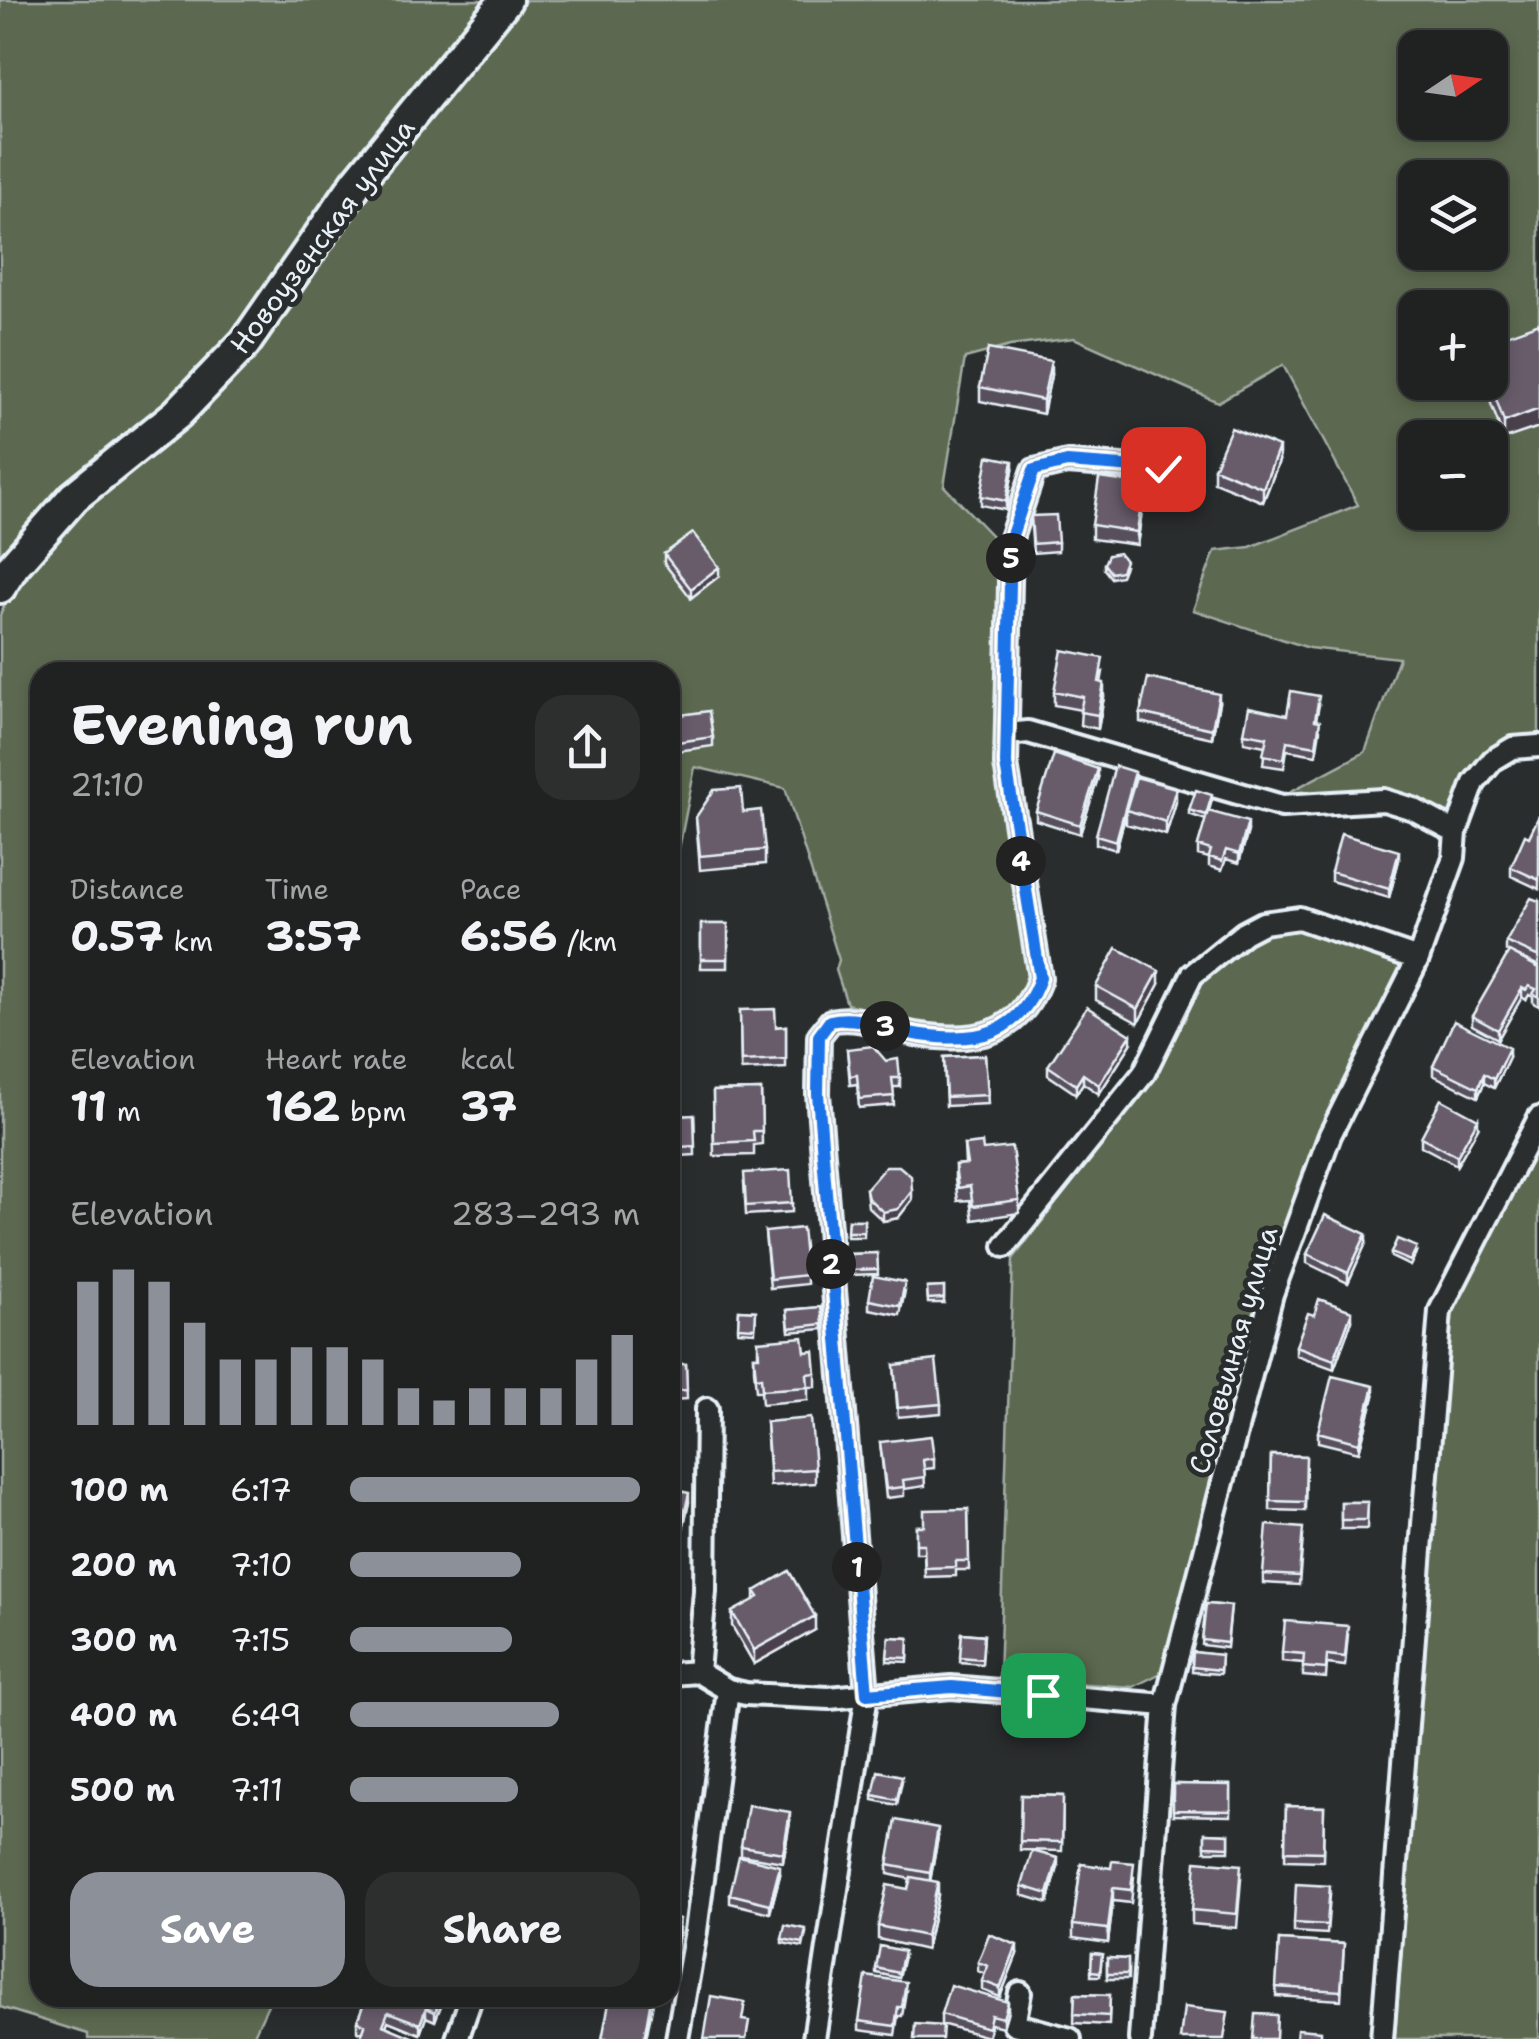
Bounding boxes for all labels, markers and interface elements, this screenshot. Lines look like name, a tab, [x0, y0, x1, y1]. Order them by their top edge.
north arrow	[1398, 30, 1508, 140]
map controls	[1398, 30, 1508, 530]
street label: Новоузенская улица	[221, 110, 423, 362]
button: layers	[1398, 160, 1508, 270]
button: +	[1398, 290, 1508, 400]
button: −	[1398, 420, 1508, 530]
pin	[1121, 427, 1206, 512]
icon: check	[1136, 442, 1191, 497]
pin: 5	[986, 533, 1036, 583]
text: 5	[1002, 539, 1020, 577]
text: Evening run	[70, 688, 413, 762]
button: share	[535, 695, 640, 800]
text: 21:10	[70, 763, 145, 806]
pin: 4	[996, 836, 1046, 886]
text: 4	[1011, 842, 1031, 880]
text: Distance	[70, 870, 185, 908]
text: Time	[265, 870, 329, 908]
text: Pace	[460, 870, 522, 908]
text: 0.57	[70, 908, 164, 964]
text: 3:57	[265, 908, 362, 964]
text: 6:56	[460, 908, 558, 964]
text: km	[164, 922, 213, 960]
text: /km	[558, 922, 617, 960]
pin: 3	[860, 1001, 910, 1051]
text: 3	[875, 1007, 895, 1045]
text: Elevation	[70, 1040, 195, 1078]
text: Heart rate	[265, 1040, 408, 1078]
text: kcal	[460, 1040, 514, 1078]
text: 11	[70, 1078, 107, 1134]
text: 162	[265, 1078, 341, 1134]
text: 37	[460, 1078, 517, 1134]
text: m	[107, 1092, 141, 1130]
text: bpm	[341, 1092, 406, 1130]
text: Elevation	[70, 1192, 213, 1235]
text: 283–293 m	[451, 1192, 640, 1235]
street label: Соловьиная улица	[1179, 1222, 1287, 1478]
pin: 2	[806, 1239, 856, 1289]
text: 2	[821, 1245, 841, 1283]
text: 100 m	[70, 1468, 169, 1511]
text: 6:17	[230, 1468, 292, 1511]
pin: 1	[832, 1542, 882, 1592]
text: 200 m	[70, 1543, 177, 1586]
text: 7:10	[230, 1543, 293, 1586]
text: 1	[851, 1548, 863, 1586]
text: 300 m	[70, 1618, 177, 1661]
text: 7:15	[230, 1618, 290, 1661]
pin	[1001, 1653, 1086, 1738]
icon: arrive	[1016, 1668, 1071, 1723]
text: 400 m	[70, 1693, 177, 1736]
text: 6:49	[230, 1693, 302, 1736]
text: 500 m	[70, 1768, 175, 1811]
text: 7:11	[230, 1768, 283, 1811]
button: Save	[70, 1872, 345, 1987]
button: Share	[365, 1872, 640, 1987]

